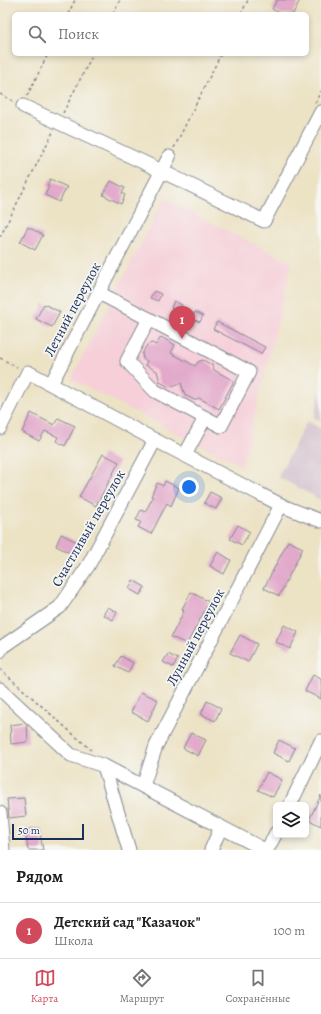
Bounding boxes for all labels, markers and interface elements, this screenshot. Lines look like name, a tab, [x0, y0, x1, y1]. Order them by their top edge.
search box	[12, 12, 309, 56]
icon: search	[26, 23, 48, 45]
text: Поиск	[58, 24, 99, 44]
street label: Летний переулок	[40, 259, 105, 360]
pin: 1	[169, 306, 195, 339]
street label: Счастливый переулок	[47, 466, 130, 590]
your location	[179, 477, 199, 497]
street label: Лунный переулок	[162, 585, 229, 689]
map controls	[273, 802, 309, 838]
button: layers	[273, 802, 309, 838]
scale bar	[12, 822, 84, 841]
text: 50 m	[18, 823, 40, 838]
text: Рядом	[16, 865, 63, 888]
text: Детский сад "Казачок"	[54, 912, 201, 932]
text: 1	[27, 922, 31, 939]
text: 100 m	[273, 922, 305, 939]
text: Школа	[54, 932, 93, 949]
tab: Карта	[31, 967, 58, 1006]
tab: Маршрут	[120, 967, 164, 1006]
tab: Сохранённые	[225, 967, 290, 1006]

